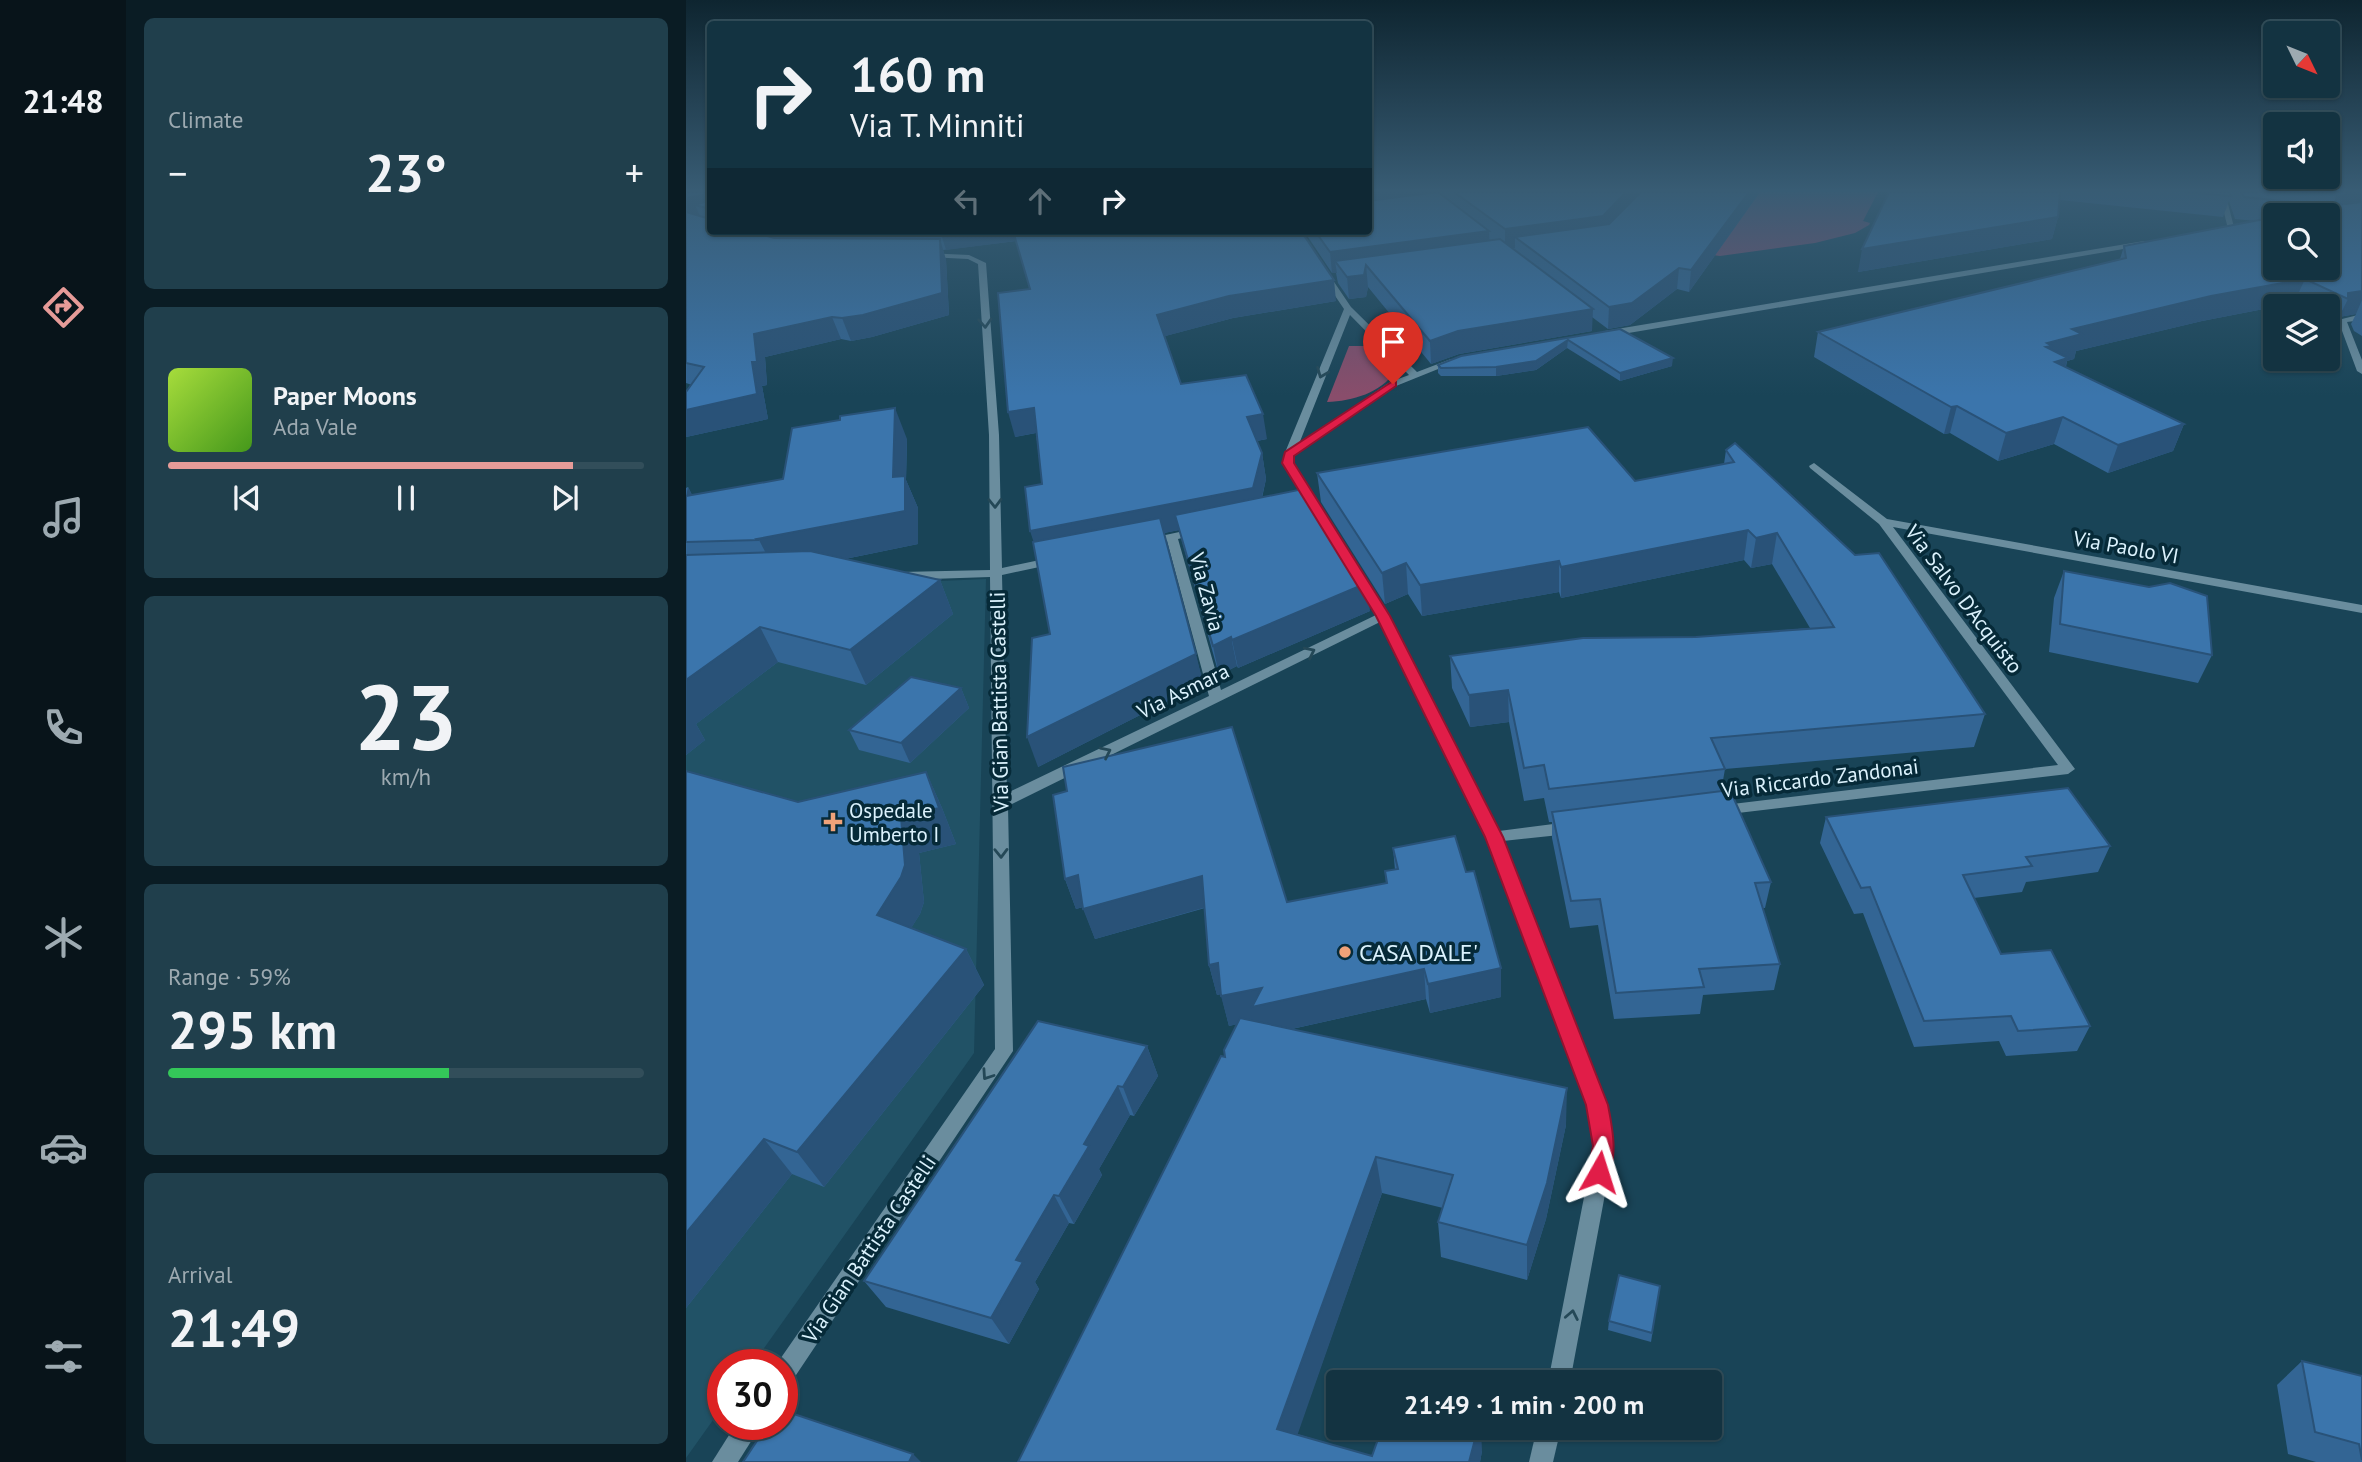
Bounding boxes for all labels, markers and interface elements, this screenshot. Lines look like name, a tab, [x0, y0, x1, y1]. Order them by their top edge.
north arrow	[2263, 21, 2340, 98]
map controls	[2263, 21, 2340, 371]
text: 160 m	[850, 42, 985, 106]
icon: right	[735, 49, 826, 140]
text: 21:48	[22, 80, 104, 122]
text: Via T. Minniti	[850, 104, 1024, 146]
text: Climate	[168, 105, 243, 134]
button: sound	[2263, 112, 2340, 189]
text: 23°	[365, 139, 447, 206]
text: −	[168, 148, 187, 197]
text: +	[625, 148, 644, 197]
icon: left	[948, 182, 986, 220]
icon: ahead	[1021, 182, 1059, 220]
icon: right	[1094, 182, 1132, 220]
button: search	[2263, 203, 2340, 280]
icon: directions	[39, 283, 88, 332]
button: layers	[2263, 294, 2340, 371]
pin	[1363, 312, 1423, 384]
one-way arrow	[978, 318, 993, 329]
icon: arrive	[1374, 323, 1412, 361]
one-way arrow	[1316, 365, 1330, 378]
text: Paper Moons	[273, 379, 417, 412]
text: Ada Vale	[273, 412, 357, 441]
icon: previous	[228, 479, 266, 517]
icon: pause	[387, 479, 425, 517]
icon: next	[546, 479, 584, 517]
icon: music	[39, 493, 88, 542]
one-way arrow	[988, 498, 1003, 509]
street label: Via Salvo D'Acquisto	[1899, 519, 2029, 679]
street label: Via Paolo VI	[2070, 524, 2181, 570]
street label: Via Zavia	[1183, 549, 1230, 634]
street label: Via Gian Battista Castelli	[984, 592, 1014, 813]
one-way arrow	[1303, 646, 1315, 660]
text: 23	[354, 657, 458, 775]
street label: Via Asmara	[1132, 657, 1233, 725]
icon: phone	[39, 703, 88, 752]
one-way arrow	[1099, 746, 1111, 760]
street label: Via Riccardo Zandonai	[1719, 753, 1920, 804]
text: km/h	[381, 762, 431, 791]
place label: Ospedale Umberto I	[849, 797, 939, 848]
marker: Ospedale Umberto I	[823, 812, 843, 832]
one-way arrow	[993, 848, 1009, 859]
icon: climate	[39, 913, 88, 962]
place label: CASA DALE'	[1359, 937, 1478, 968]
marker: CASA DALE'	[1337, 944, 1353, 960]
text: Range · 59%	[168, 962, 291, 991]
text: 295 km	[168, 996, 337, 1063]
one-way arrow	[982, 1068, 995, 1081]
icon: car	[39, 1123, 88, 1172]
position arrow	[1562, 1135, 1636, 1209]
street label: Via Gian Battista Castelli	[796, 1150, 942, 1349]
text: Arrival	[168, 1260, 232, 1289]
text: 21:49	[168, 1294, 300, 1361]
one-way arrow	[1564, 1309, 1579, 1321]
icon: filters	[39, 1332, 88, 1381]
speed limit sign: 30	[707, 1349, 798, 1440]
text: 21:49 · 1 min · 200 m	[1404, 1388, 1644, 1421]

